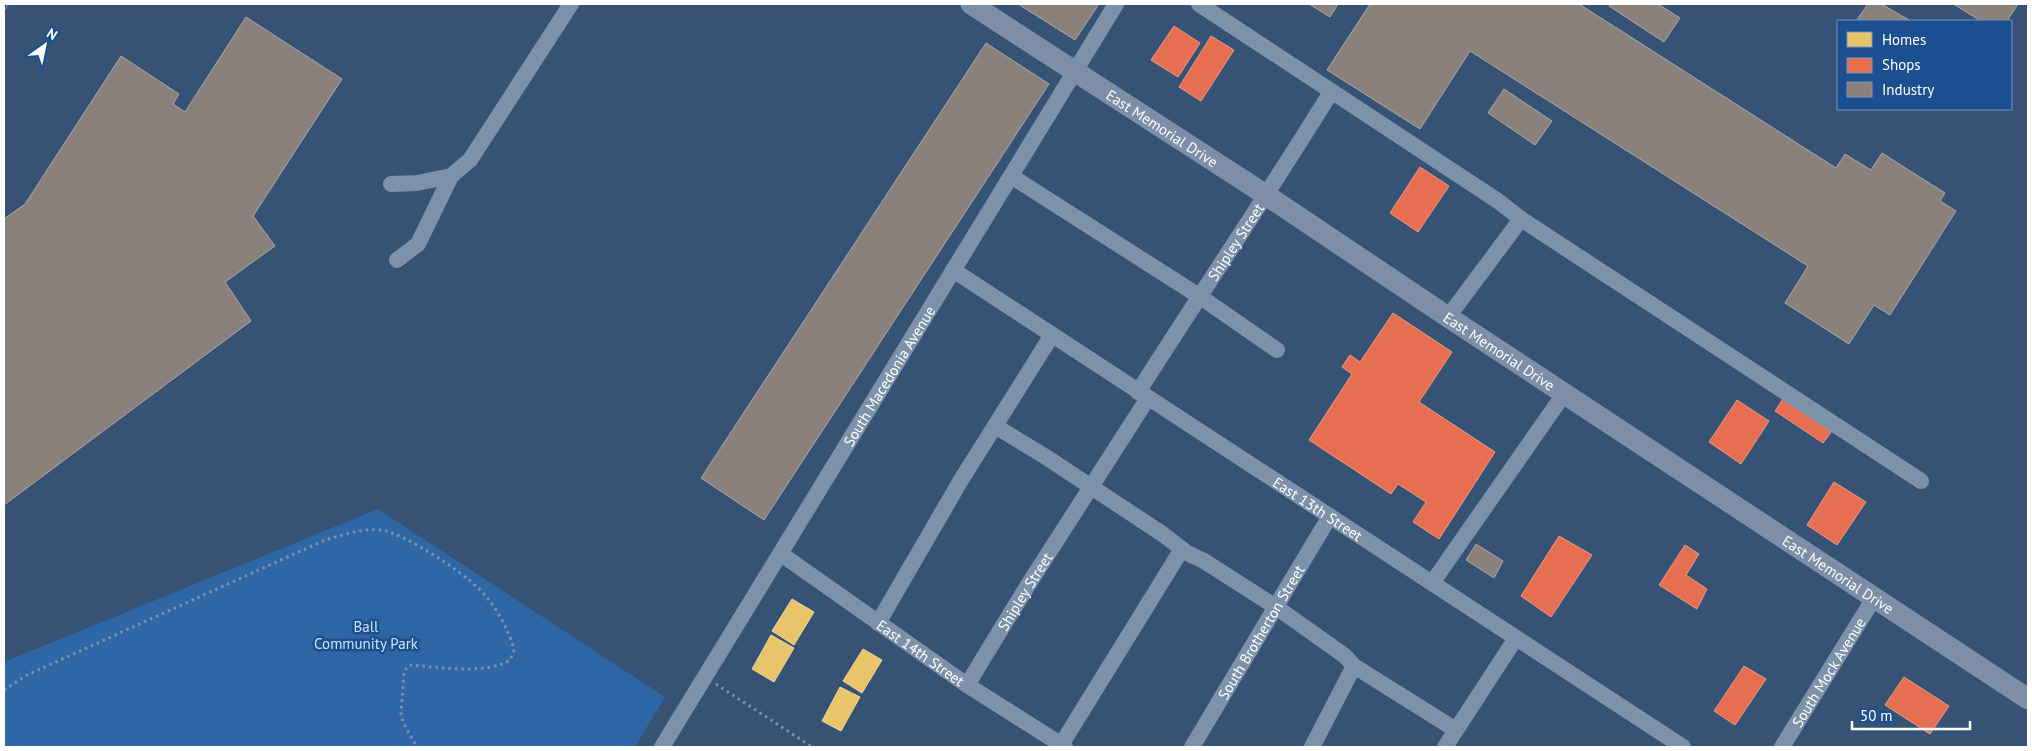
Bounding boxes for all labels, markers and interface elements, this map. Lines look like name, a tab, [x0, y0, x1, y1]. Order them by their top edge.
north arrow	[20, 20, 70, 70]
legend	[1837, 20, 2012, 110]
text: N	[43, 24, 61, 44]
text: Homes	[1882, 30, 1926, 49]
text: Shops	[1882, 55, 1921, 74]
text: Industry	[1882, 80, 1934, 99]
street label: East Memorial Drive	[1103, 85, 1222, 171]
street label: Shipley Street	[1203, 199, 1268, 284]
street label: South Macedonia Avenue	[839, 302, 939, 449]
street label: East Memorial Drive	[1440, 307, 1559, 394]
street label: East 13th Street	[1270, 472, 1366, 545]
street label: East Memorial Drive	[1779, 531, 1898, 618]
street label: Shipley Street	[993, 548, 1056, 634]
street label: South Brotherton Street	[1213, 561, 1308, 703]
street label: South Mock Avenue	[1787, 614, 1869, 730]
street label: East 14th Street	[873, 615, 968, 690]
park label: Ball Community Park	[314, 617, 419, 653]
scale bar	[1852, 698, 1970, 730]
text: 50 m	[1860, 706, 1893, 725]

